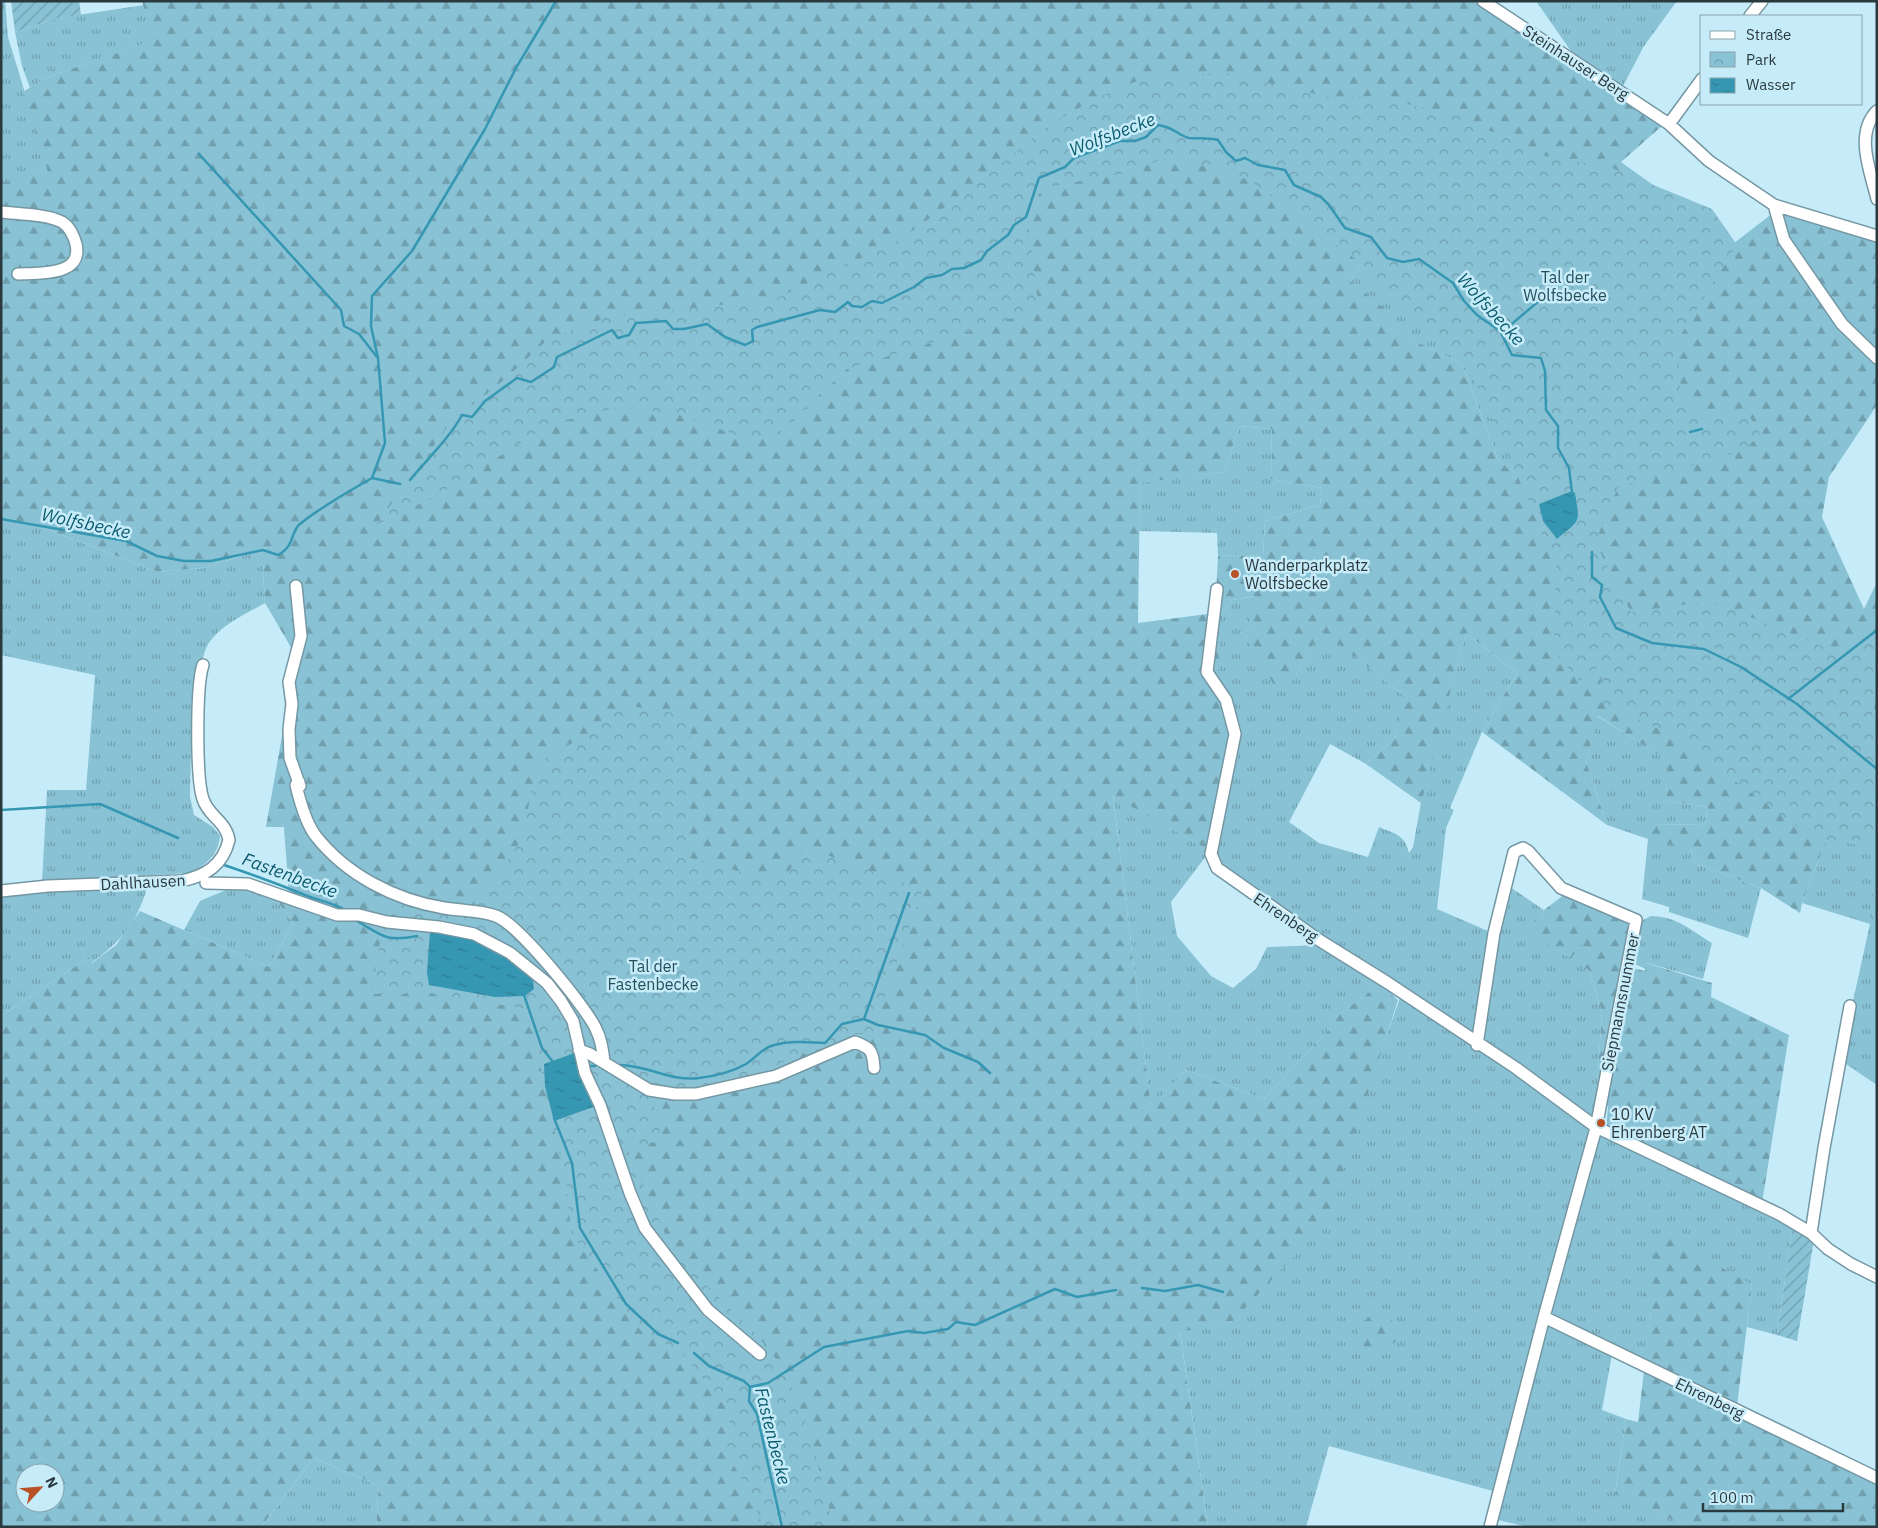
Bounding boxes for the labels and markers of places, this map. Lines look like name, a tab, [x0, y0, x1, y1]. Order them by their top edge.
place label: Wanderparkplatz Wolfsbecke	[1245, 555, 1368, 593]
marker: Wanderparkplatz Wolfsbecke	[1229, 568, 1241, 580]
place label: 10 KV Ehrenberg AT	[1611, 1104, 1707, 1142]
marker: 10 KV Ehrenberg AT	[1595, 1117, 1607, 1129]

